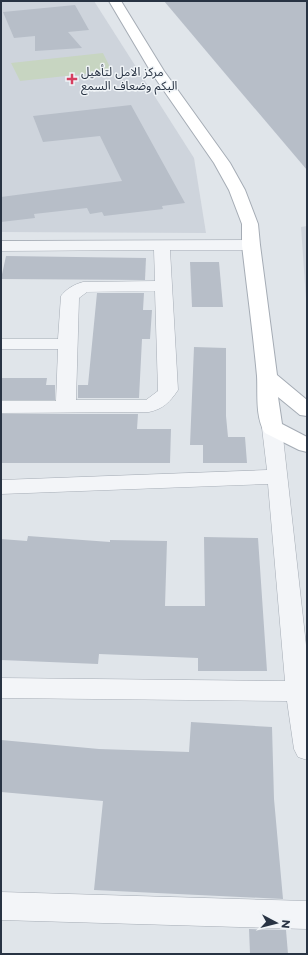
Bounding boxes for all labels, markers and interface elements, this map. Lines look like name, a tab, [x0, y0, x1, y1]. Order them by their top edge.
place label: مركز الامل لتأهيل البكم وضعاف السمع	[81, 64, 178, 95]
marker: مركز الامل لتأهيل البكم وضعاف السمع	[66, 73, 78, 85]
north arrow	[256, 903, 296, 943]
text: N	[278, 919, 293, 929]

